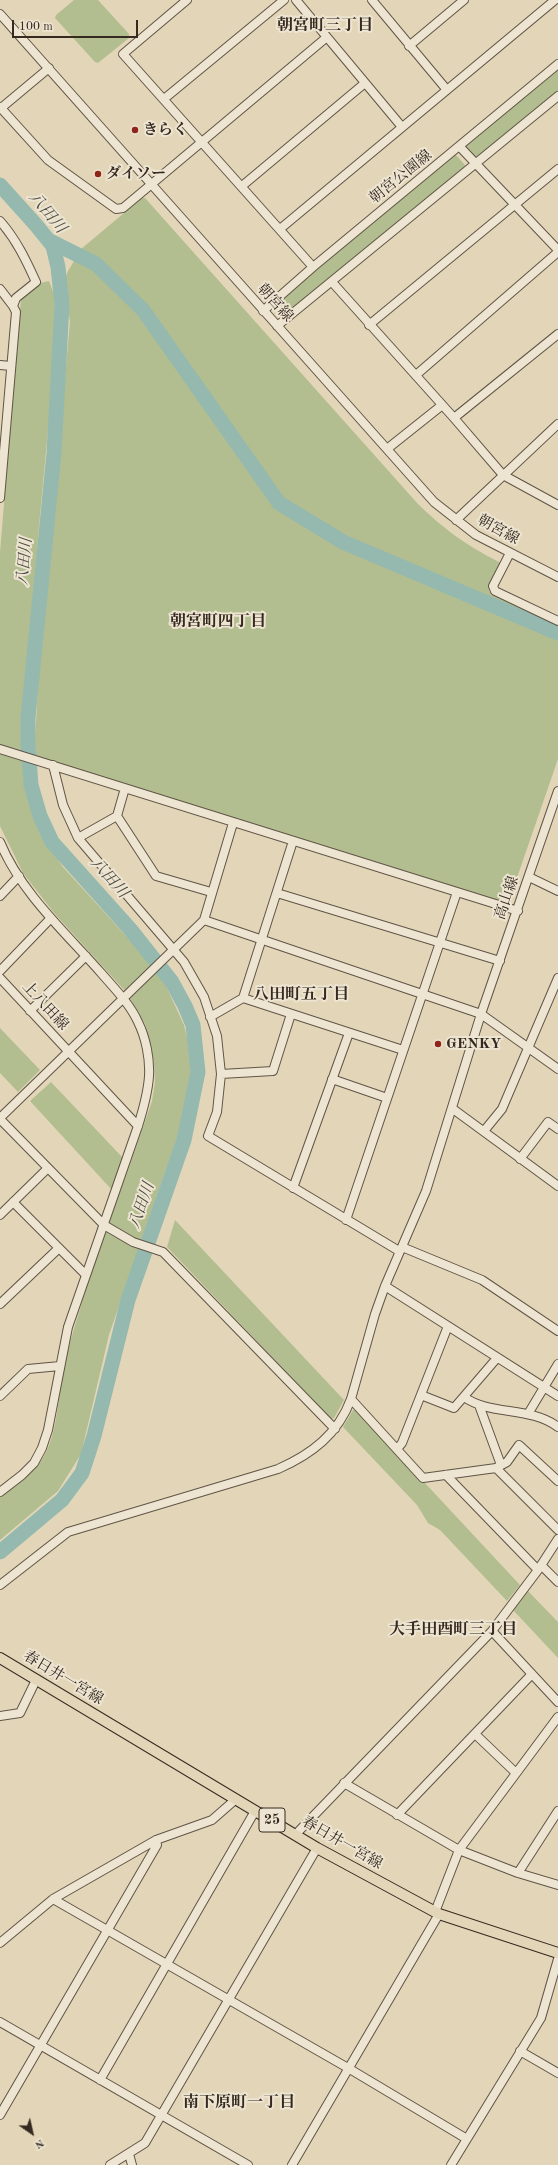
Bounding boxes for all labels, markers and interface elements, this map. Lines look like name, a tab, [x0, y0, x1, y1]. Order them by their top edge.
scale bar	[14, 12, 140, 38]
district label: 朝宮町三丁目	[277, 16, 373, 36]
text: 100 m	[19, 21, 53, 33]
place label: きらく	[143, 121, 188, 139]
marker: きらく	[130, 125, 140, 135]
street label: 朝宮公園線	[366, 146, 436, 208]
place label: ダイソー	[106, 165, 166, 183]
marker: ダイソー	[93, 169, 103, 179]
water label: 八田川	[24, 188, 70, 238]
street label: 朝宮線	[253, 280, 297, 326]
street label: 朝宮線	[474, 511, 522, 549]
water label: 八田川	[13, 537, 37, 587]
district label: 朝宮町四丁目	[170, 612, 266, 632]
water label: 八田川	[86, 854, 132, 902]
street label: 高山線	[491, 874, 523, 922]
street label: 上八田線	[18, 978, 72, 1034]
district label: 八田町五丁目	[253, 985, 349, 1005]
place label: GENKY	[446, 1035, 501, 1053]
marker: GENKY	[433, 1039, 443, 1049]
water label: 八田川	[125, 1180, 159, 1232]
district label: 大手田酉町三丁目	[389, 1620, 517, 1640]
street label: 春日井一宮線	[20, 1647, 106, 1709]
road number: 25	[259, 1808, 285, 1832]
street label: 春日井一宮線	[299, 1813, 385, 1873]
district label: 南下原町一丁目	[183, 2093, 295, 2113]
north arrow	[12, 2113, 52, 2153]
text: N	[32, 2136, 46, 2150]

